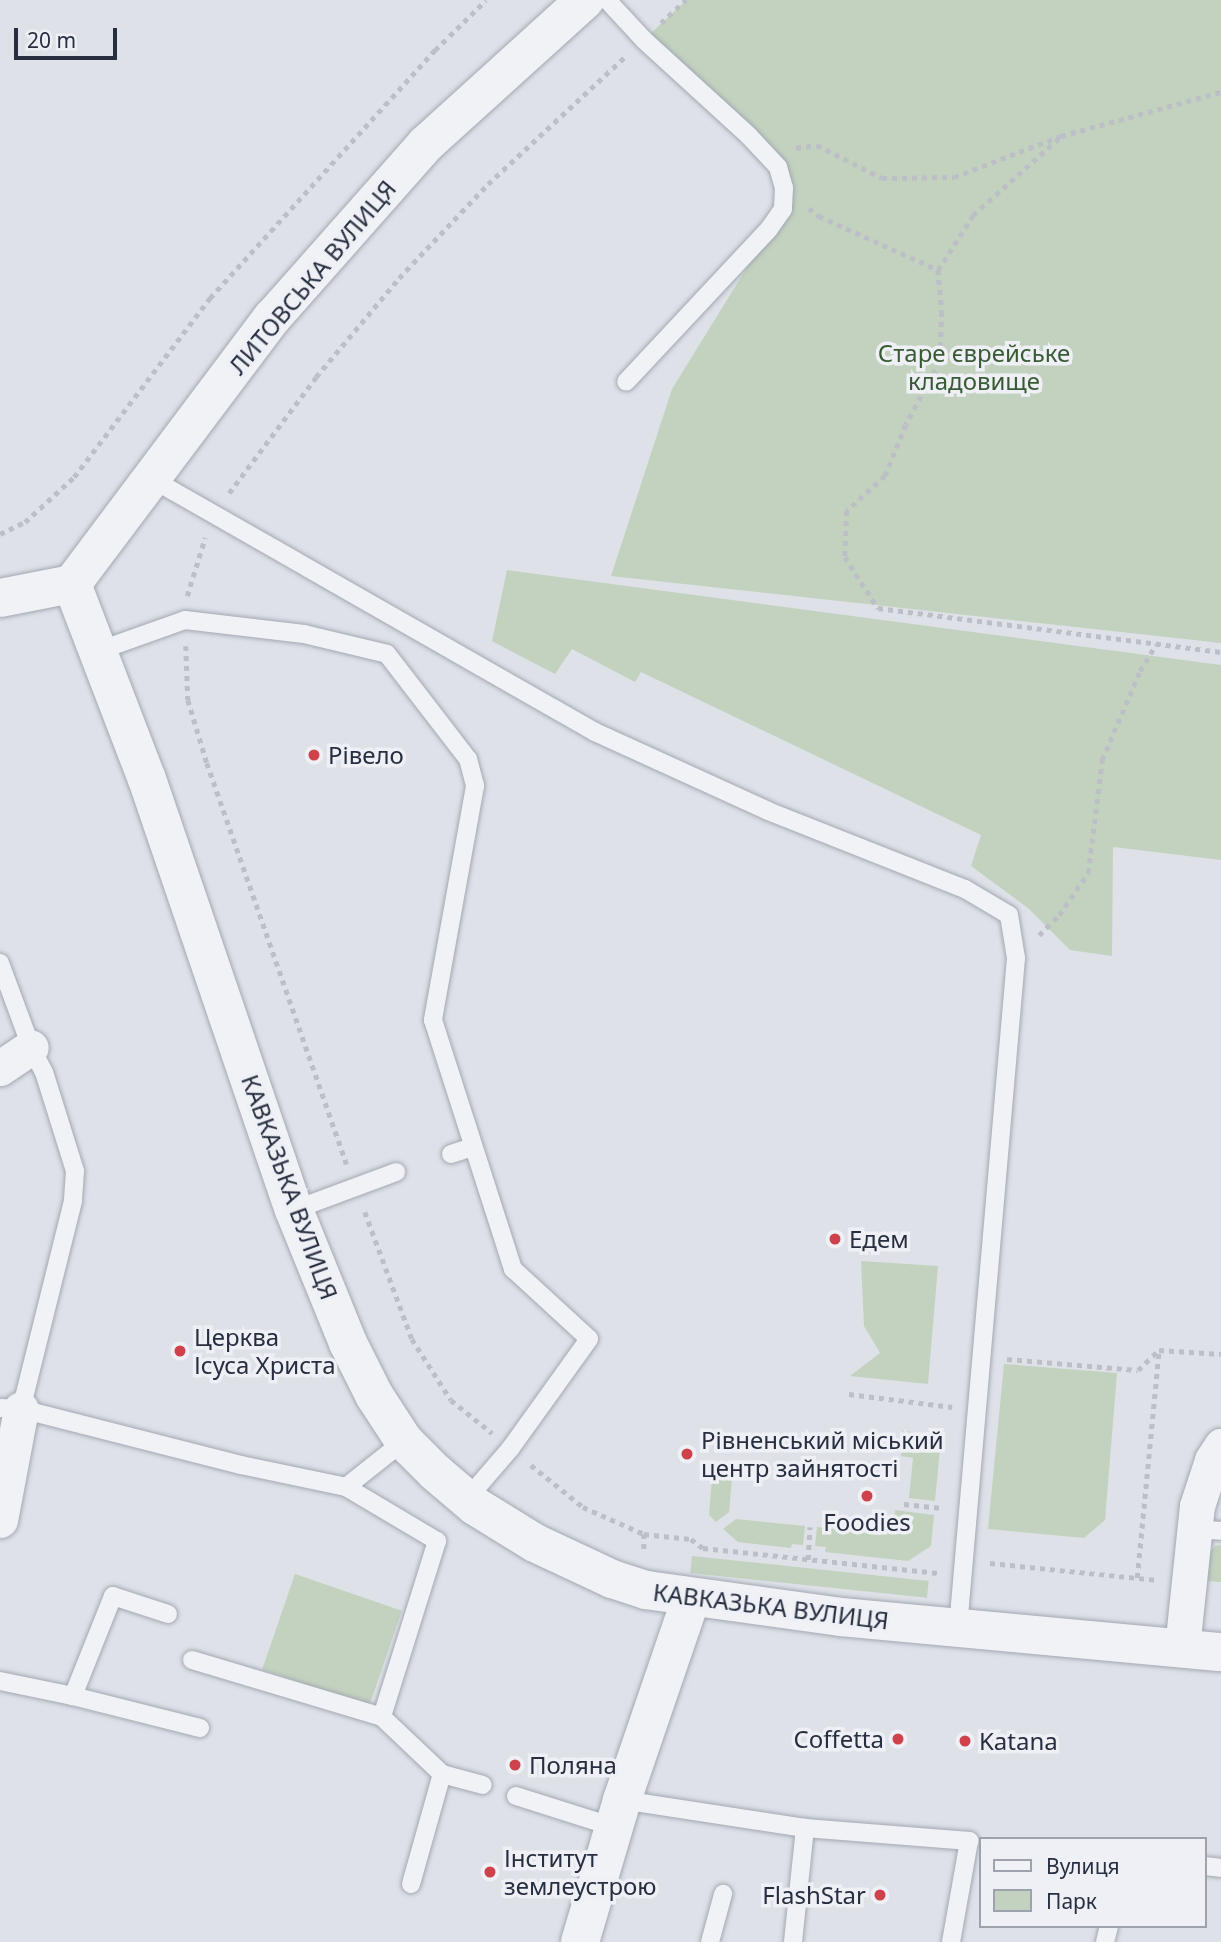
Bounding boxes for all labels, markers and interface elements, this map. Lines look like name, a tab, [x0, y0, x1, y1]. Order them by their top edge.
scale bar	[18, 14, 121, 58]
text: 20 m	[27, 26, 76, 54]
street label: ЛИТОВСЬКА ВУЛИЦЯ	[222, 174, 402, 380]
park label: Старе єврейське кладовище	[878, 339, 1070, 395]
place label: Рівело	[328, 741, 404, 769]
marker: Рівело	[306, 747, 322, 763]
street label: КАВКАЗЬКА ВУЛИЦЯ	[236, 1071, 344, 1303]
place label: Едем	[849, 1225, 909, 1253]
marker: Едем	[827, 1231, 843, 1247]
place label: Церква Ісуса Христа	[194, 1323, 336, 1379]
marker: Церква Ісуса Христа	[172, 1343, 188, 1359]
place label: Рівненський міський центр зайнятості	[701, 1426, 944, 1482]
marker: Рівненський міський центр зайнятості	[679, 1446, 695, 1462]
marker: Foodies	[859, 1488, 875, 1504]
place label: Foodies	[823, 1508, 911, 1536]
street label: КАВКАЗЬКА ВУЛИЦЯ	[651, 1577, 891, 1635]
place label: Coffetta	[793, 1725, 884, 1753]
place label: Katana	[979, 1727, 1058, 1755]
marker: Coffetta	[890, 1731, 906, 1747]
marker: Katana	[957, 1733, 973, 1749]
place label: Поляна	[529, 1751, 617, 1779]
marker: Поляна	[507, 1757, 523, 1773]
legend	[979, 1837, 1207, 1928]
place label: Інститут землеустрою	[504, 1844, 656, 1900]
text: Вулиця	[1046, 1852, 1120, 1880]
marker: Інститут землеустрою	[482, 1864, 498, 1880]
place label: FlashStar	[762, 1881, 866, 1909]
marker: FlashStar	[872, 1887, 888, 1903]
text: Парк	[1046, 1887, 1097, 1915]

